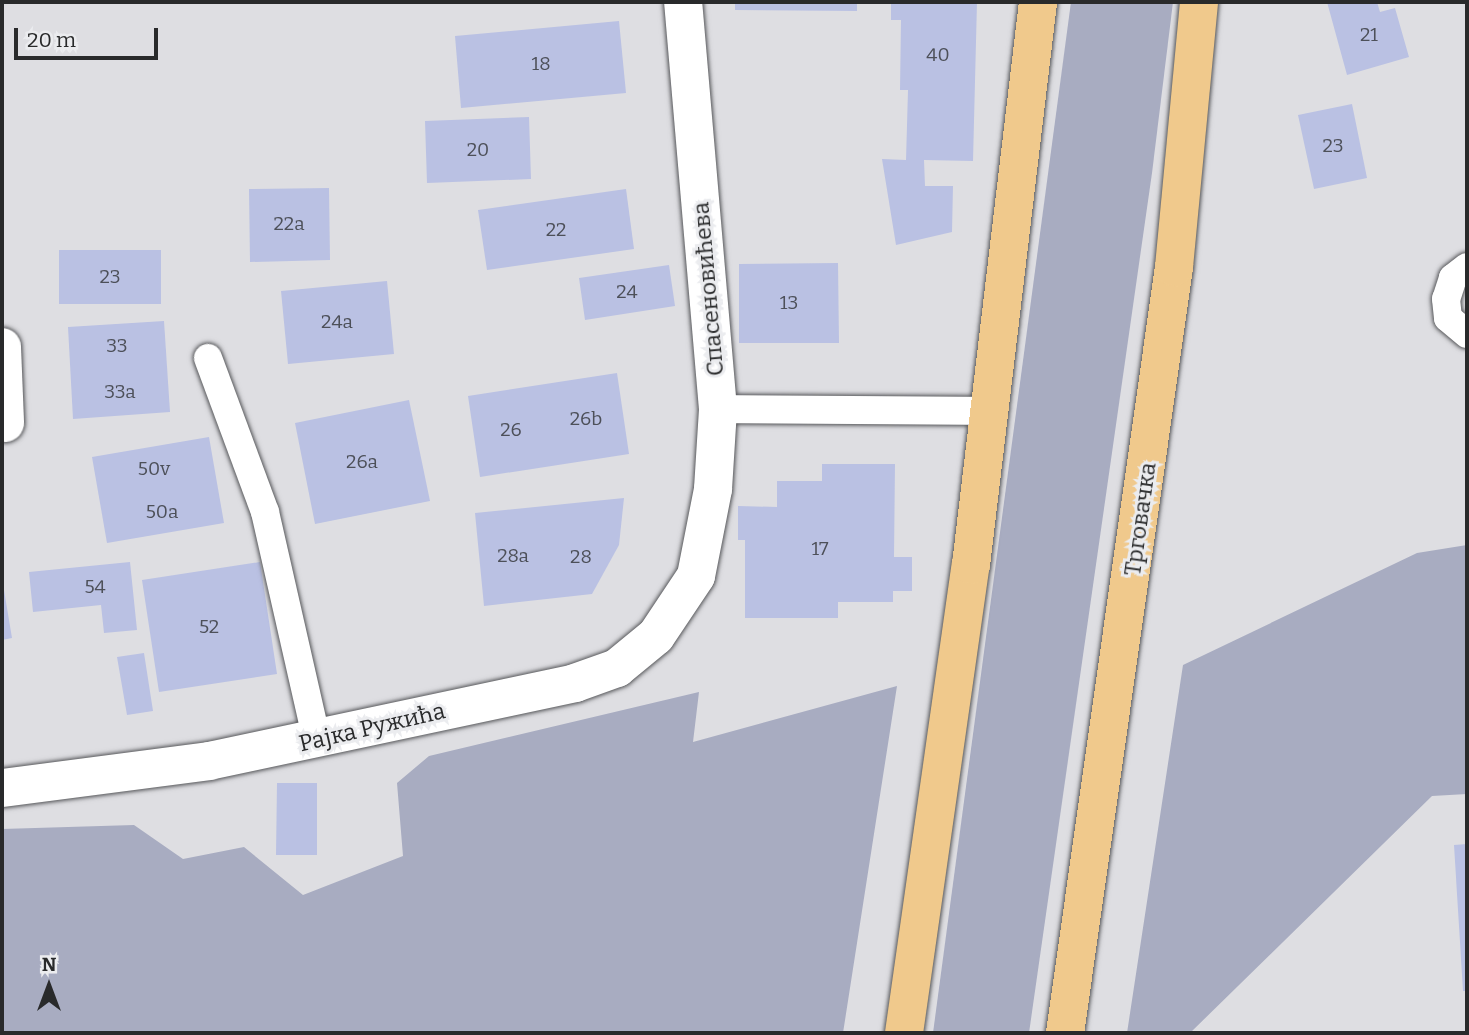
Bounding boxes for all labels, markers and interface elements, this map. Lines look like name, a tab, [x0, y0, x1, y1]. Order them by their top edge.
scale bar	[18, 14, 161, 58]
house number: 21	[1360, 24, 1378, 46]
text: 20 m	[27, 27, 76, 53]
house number: 40	[926, 44, 950, 66]
house number: 18	[531, 53, 551, 75]
house number: 23	[1322, 135, 1344, 157]
house number: 20	[467, 139, 489, 161]
street label: Спасеновићева	[687, 201, 729, 377]
house number: 22a	[273, 213, 305, 235]
house number: 22	[546, 219, 566, 241]
house number: 23	[99, 266, 121, 288]
house number: 24	[616, 281, 638, 303]
house number: 13	[780, 292, 798, 314]
house number: 24a	[321, 311, 353, 333]
house number: 33	[106, 335, 128, 357]
house number: 33a	[104, 381, 136, 403]
house number: 26b	[570, 408, 602, 430]
house number: 26	[500, 419, 522, 441]
house number: 26a	[346, 451, 378, 473]
house number: 50v	[138, 458, 170, 480]
street label: Трговачка	[1118, 461, 1162, 577]
house number: 50a	[146, 501, 178, 523]
house number: 17	[811, 538, 829, 560]
house number: 28a	[497, 545, 529, 567]
house number: 28	[570, 546, 592, 568]
house number: 54	[84, 576, 106, 598]
house number: 52	[199, 616, 219, 638]
street label: Рајка Ружића	[296, 697, 448, 757]
north arrow	[14, 951, 84, 1021]
text: N	[42, 953, 56, 976]

